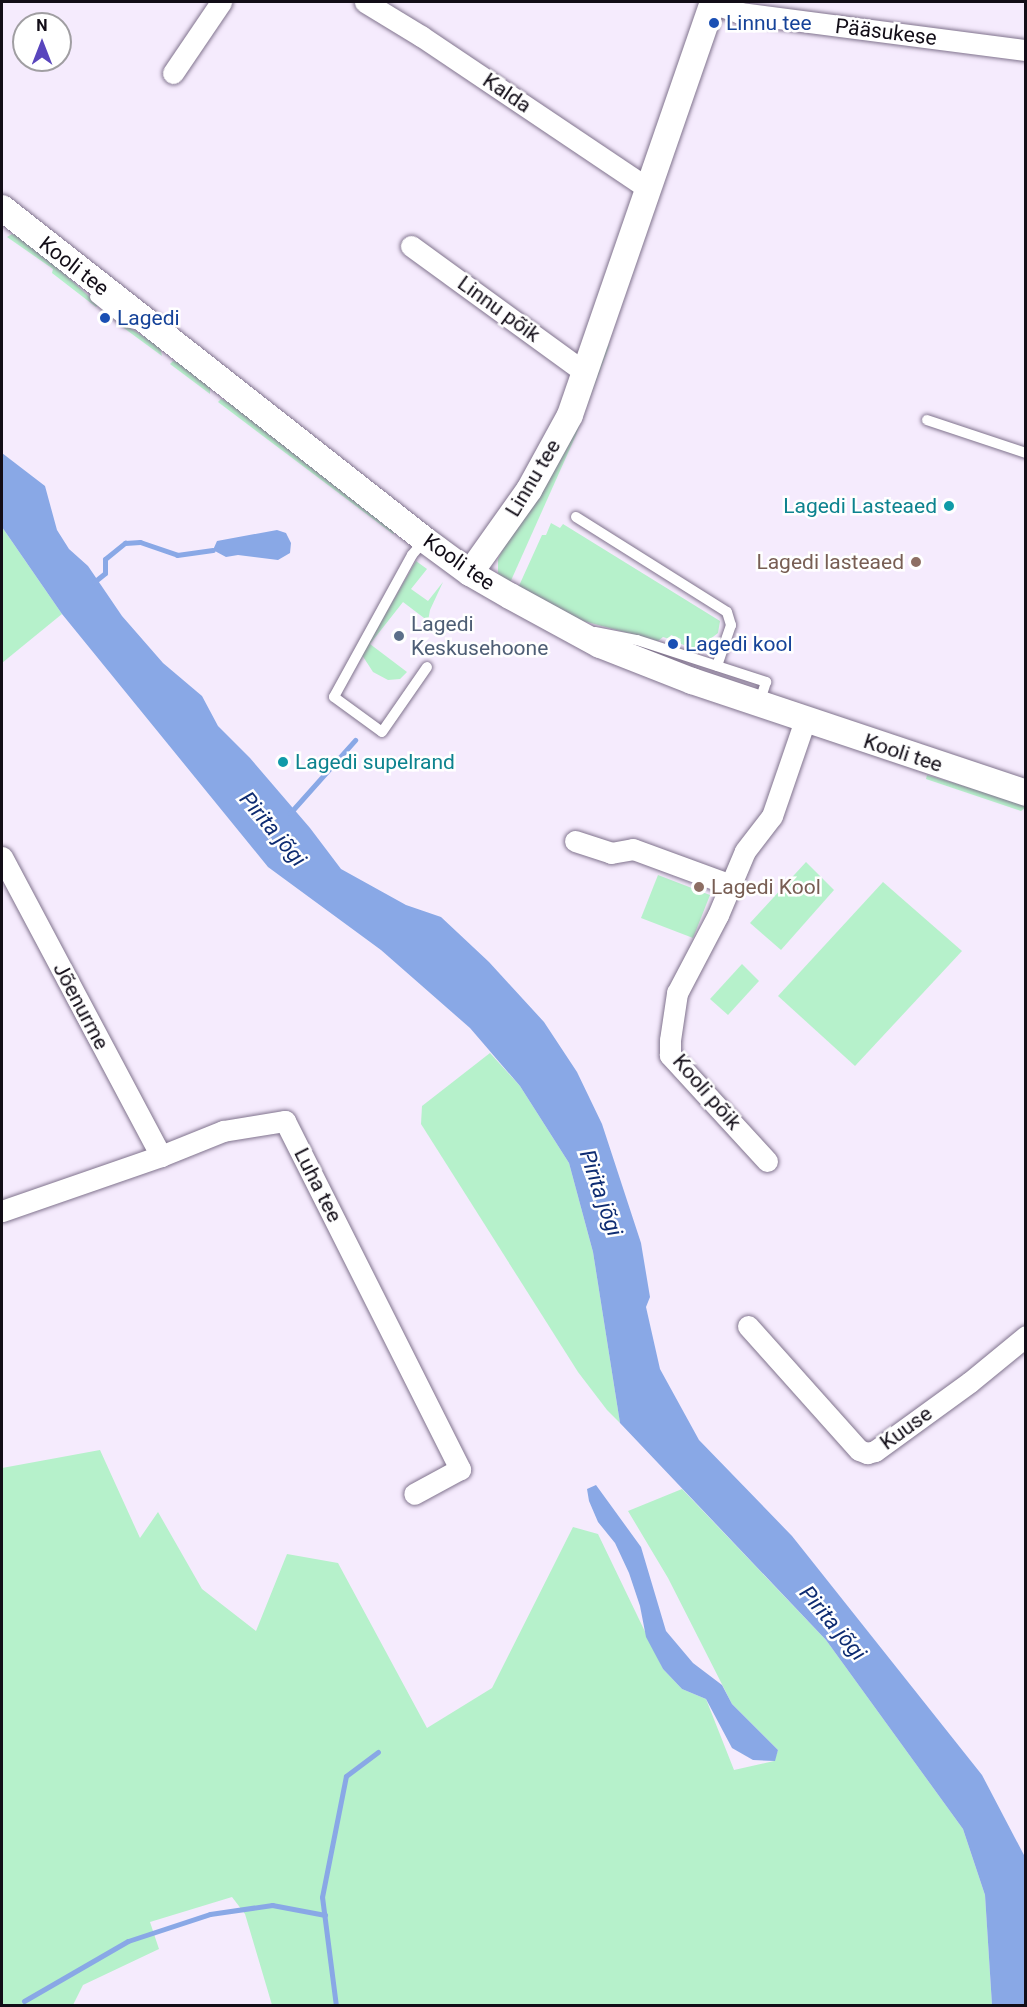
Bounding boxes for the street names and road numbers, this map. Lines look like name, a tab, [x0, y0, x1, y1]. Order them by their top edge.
street label: Pääsukese	[834, 13, 938, 51]
street label: Kalda	[478, 68, 536, 118]
street label: Kooli tee	[34, 231, 114, 301]
street label: Linnu põik	[453, 271, 545, 347]
street label: Linnu tee	[500, 435, 566, 521]
street label: Kooli tee	[418, 528, 500, 596]
street label: Kooli tee	[860, 728, 946, 778]
street label: Jõenurme	[48, 958, 114, 1054]
street label: Kooli põik	[667, 1049, 747, 1135]
street label: Luha tee	[289, 1144, 347, 1226]
street label: Kuuse	[875, 1401, 937, 1455]

